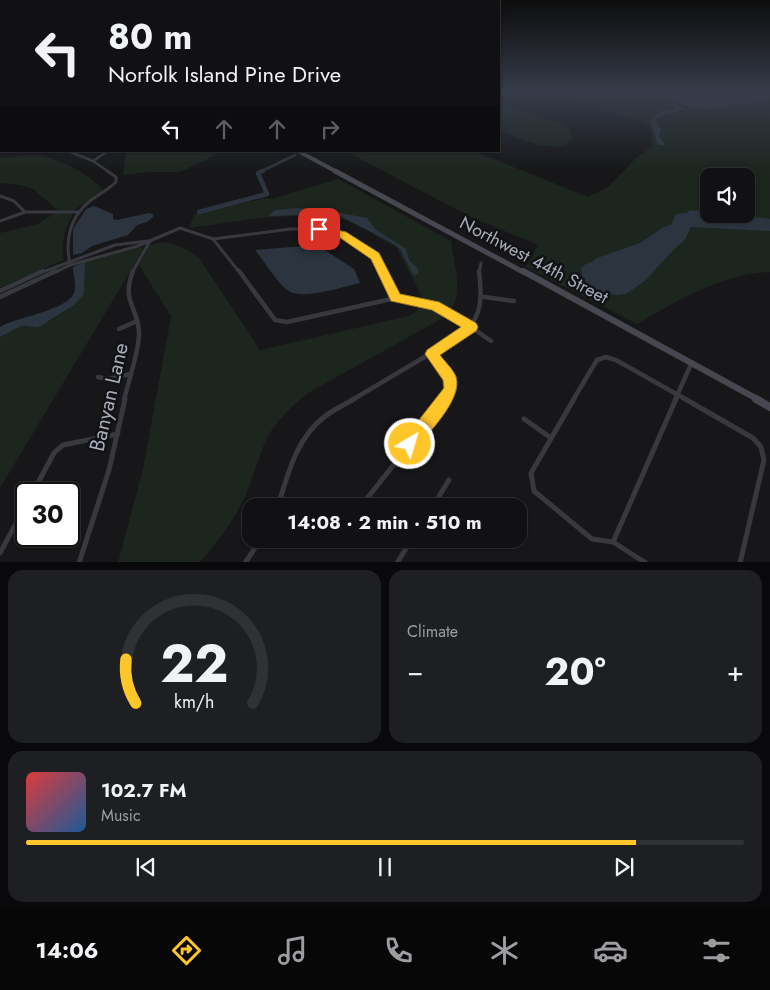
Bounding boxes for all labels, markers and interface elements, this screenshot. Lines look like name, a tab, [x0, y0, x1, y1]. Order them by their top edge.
text: 80 m	[108, 12, 192, 62]
icon: left	[25, 20, 90, 85]
text: Norfolk Island Pine Drive	[108, 58, 341, 90]
icon: left	[157, 115, 185, 143]
icon: ahead	[210, 115, 238, 143]
icon: ahead	[263, 115, 291, 143]
icon: right	[316, 115, 344, 143]
map controls	[700, 168, 755, 223]
button: sound	[700, 168, 755, 223]
pin	[298, 208, 340, 250]
street label: Northwest 44th Street	[455, 210, 614, 311]
icon: arrive	[305, 215, 333, 243]
street label: Banyan Lane	[82, 339, 136, 454]
position arrow	[383, 417, 435, 469]
speed limit sign: 30	[15, 482, 80, 547]
text: 14:08 · 2 min · 510 m	[287, 509, 482, 536]
text: Climate	[407, 620, 458, 643]
text: 22	[160, 626, 229, 702]
text: 20°	[544, 644, 606, 699]
text: −	[407, 651, 424, 692]
text: +	[727, 651, 744, 692]
text: km/h	[174, 689, 215, 715]
text: 102.7 FM	[101, 777, 186, 804]
text: Music	[101, 804, 141, 827]
icon: previous	[132, 853, 160, 881]
icon: pause	[371, 853, 399, 881]
icon: next	[610, 853, 638, 881]
icon: directions	[169, 933, 204, 968]
icon: music	[275, 933, 310, 968]
icon: phone	[381, 933, 416, 968]
icon: climate	[487, 933, 522, 968]
icon: car	[593, 933, 628, 968]
icon: filters	[699, 933, 734, 968]
text: 14:06	[36, 934, 98, 966]

